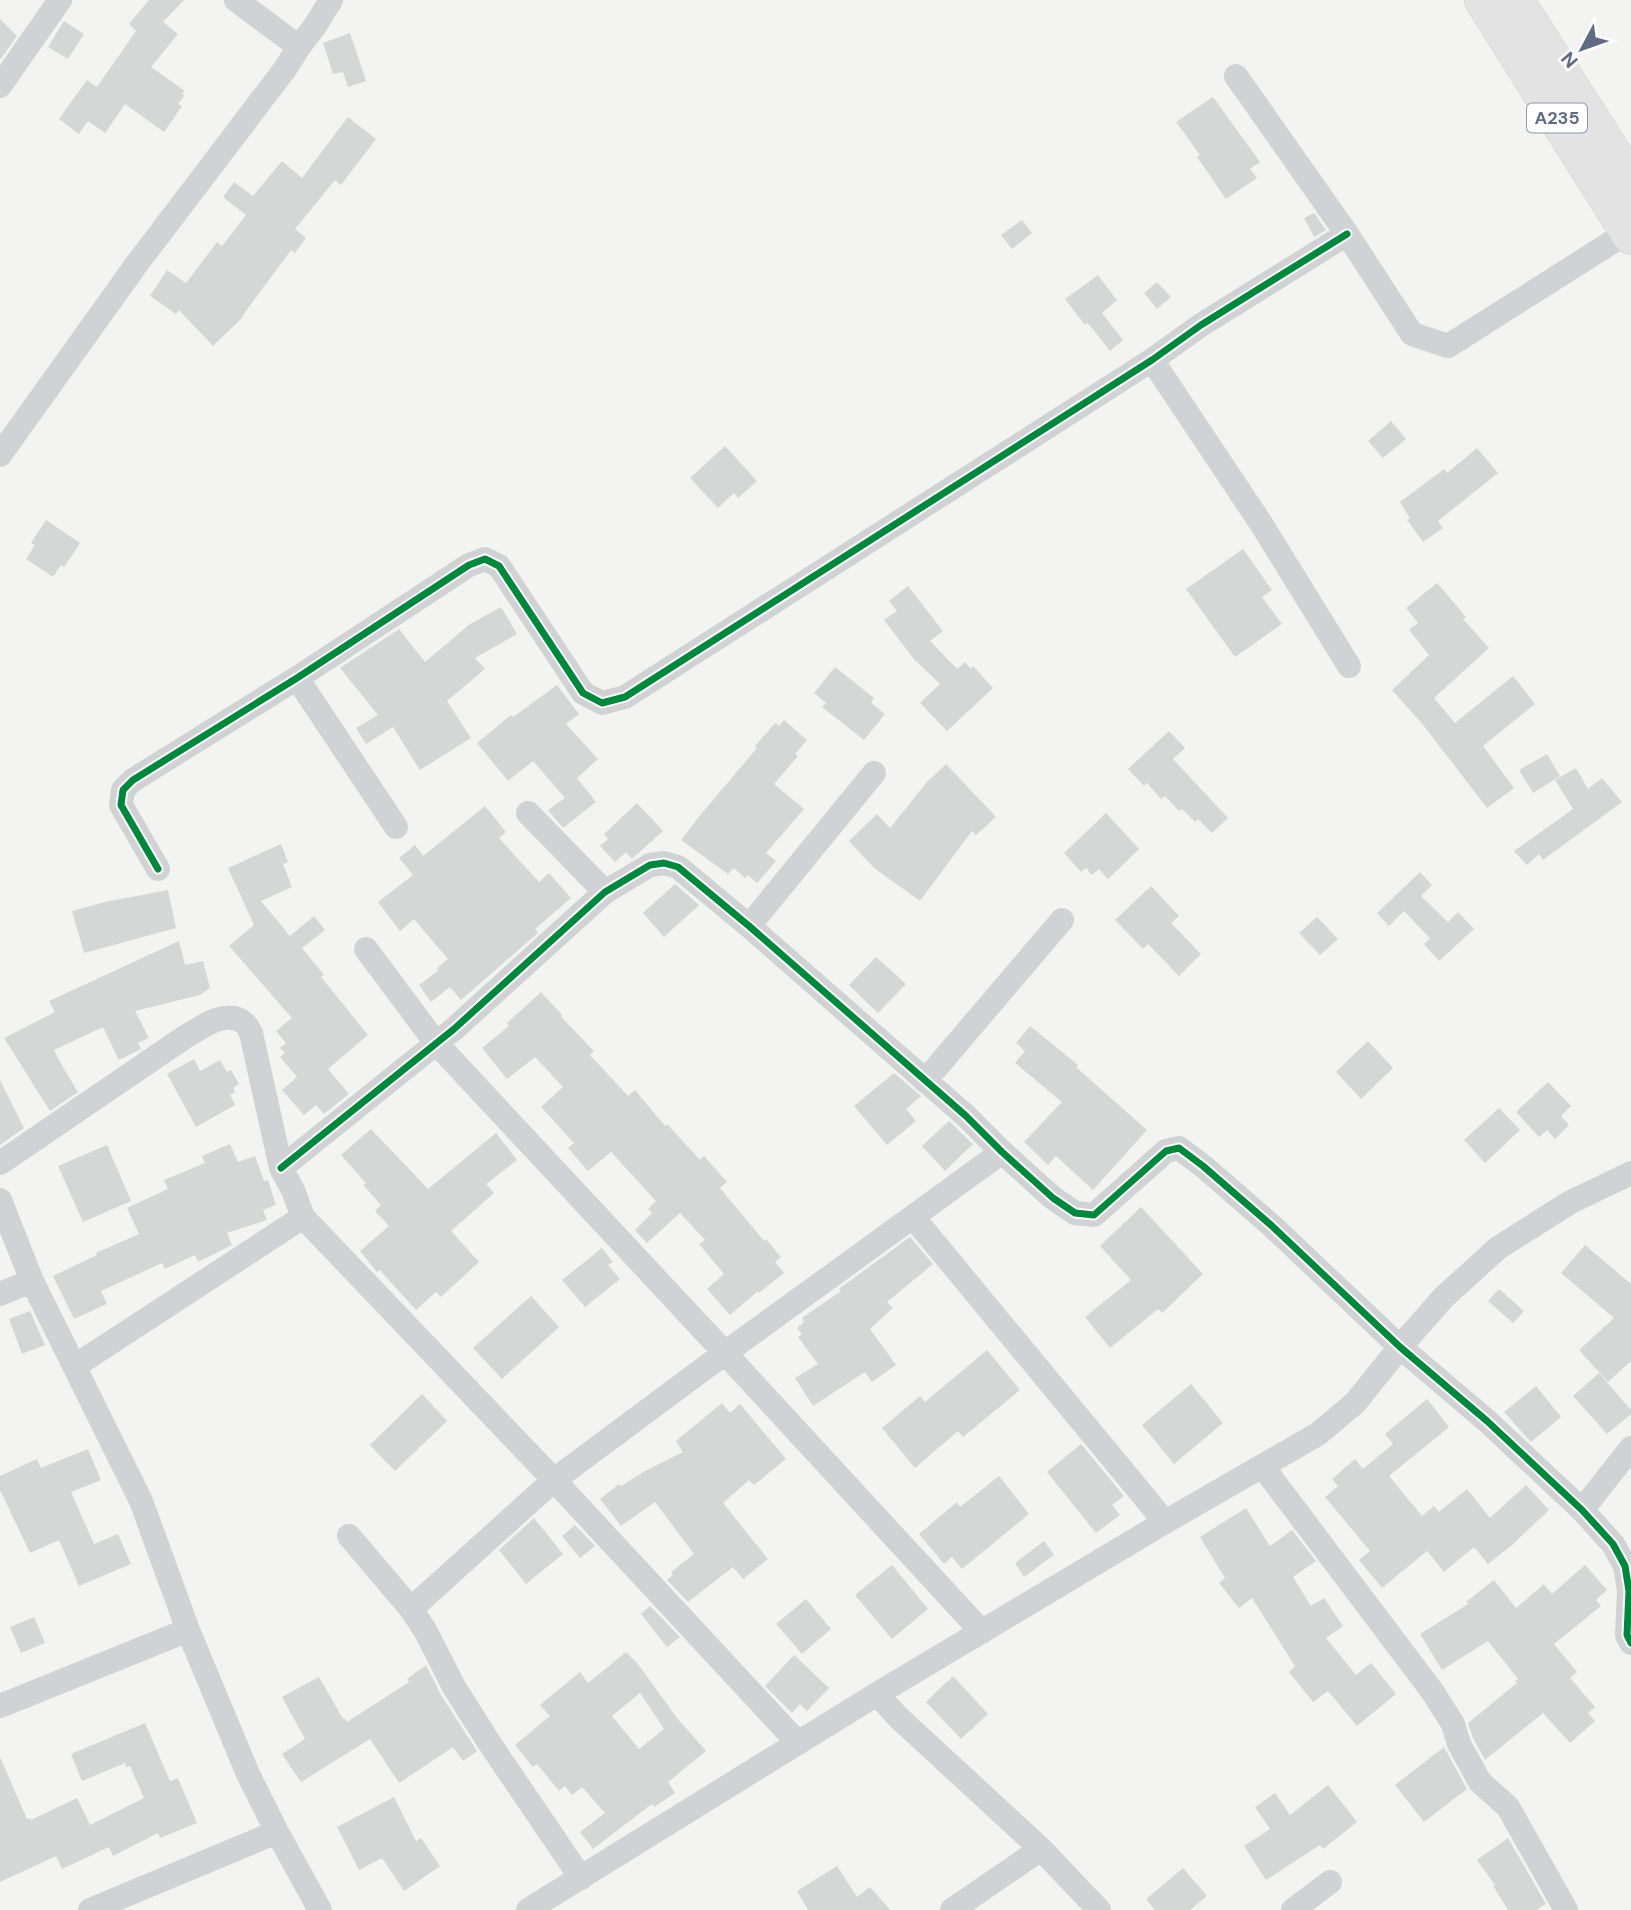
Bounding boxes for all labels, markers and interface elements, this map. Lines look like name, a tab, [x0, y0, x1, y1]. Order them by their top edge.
north arrow	[1547, 14, 1617, 84]
text: N	[1556, 46, 1584, 73]
road number: A235	[1527, 104, 1587, 132]

